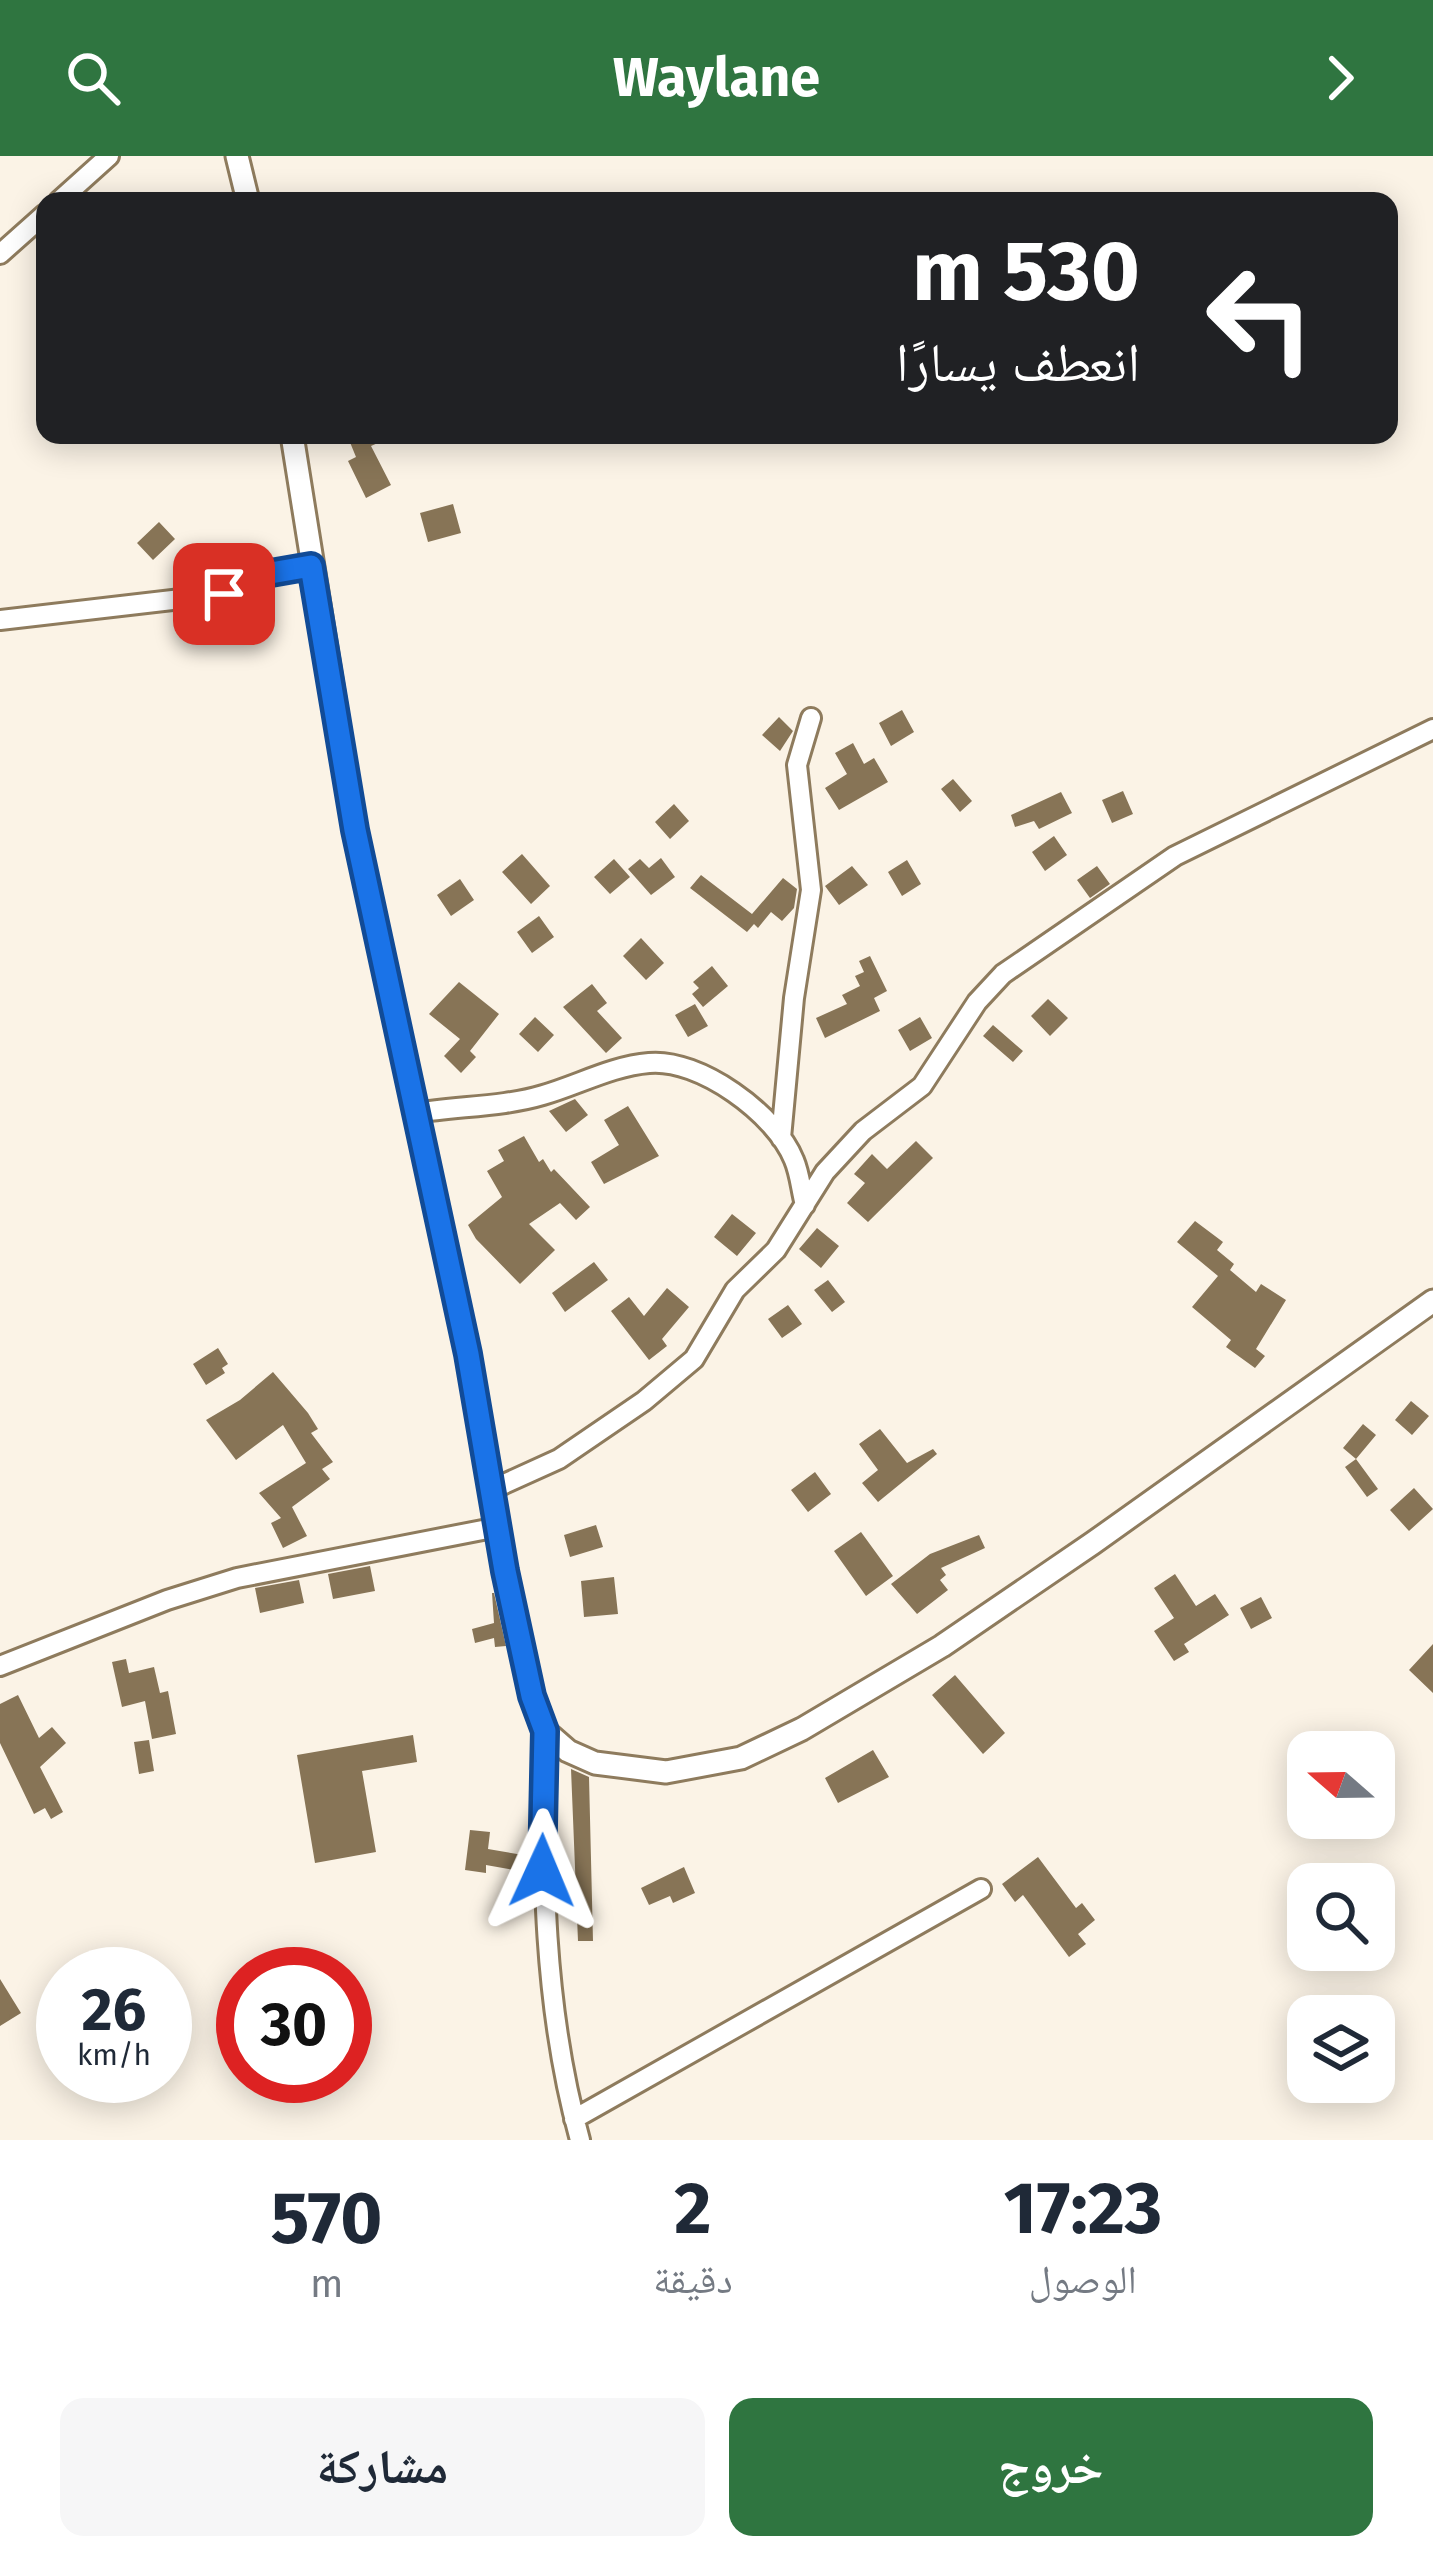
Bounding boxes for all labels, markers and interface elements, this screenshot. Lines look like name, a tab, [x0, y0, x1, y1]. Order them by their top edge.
icon: search	[60, 45, 126, 111]
icon: forward	[1307, 45, 1373, 111]
text: Waylane	[613, 46, 820, 110]
text: 530 m	[912, 221, 1140, 322]
icon: left	[1182, 240, 1338, 396]
text: انعطف يسارًا	[896, 331, 1140, 395]
pin	[173, 543, 275, 645]
icon: arrive	[191, 561, 257, 627]
north arrow	[1287, 1731, 1395, 1839]
map controls	[1287, 1731, 1395, 2103]
position arrow	[479, 1808, 605, 1934]
button: search	[1287, 1863, 1395, 1971]
speed limit sign: 30	[216, 1947, 372, 2103]
text: 26	[82, 1974, 146, 2046]
button: layers	[1287, 1995, 1395, 2103]
text: km/h	[77, 2037, 151, 2073]
text: 2	[674, 2166, 712, 2252]
text: 17:23	[1003, 2166, 1162, 2252]
text: 570	[271, 2176, 382, 2262]
text: دقيقة	[653, 2257, 733, 2303]
text: الوصول	[1029, 2257, 1137, 2303]
text: m	[310, 2261, 343, 2307]
button: مشاركة	[60, 2398, 705, 2536]
button: خروج	[729, 2398, 1373, 2536]

